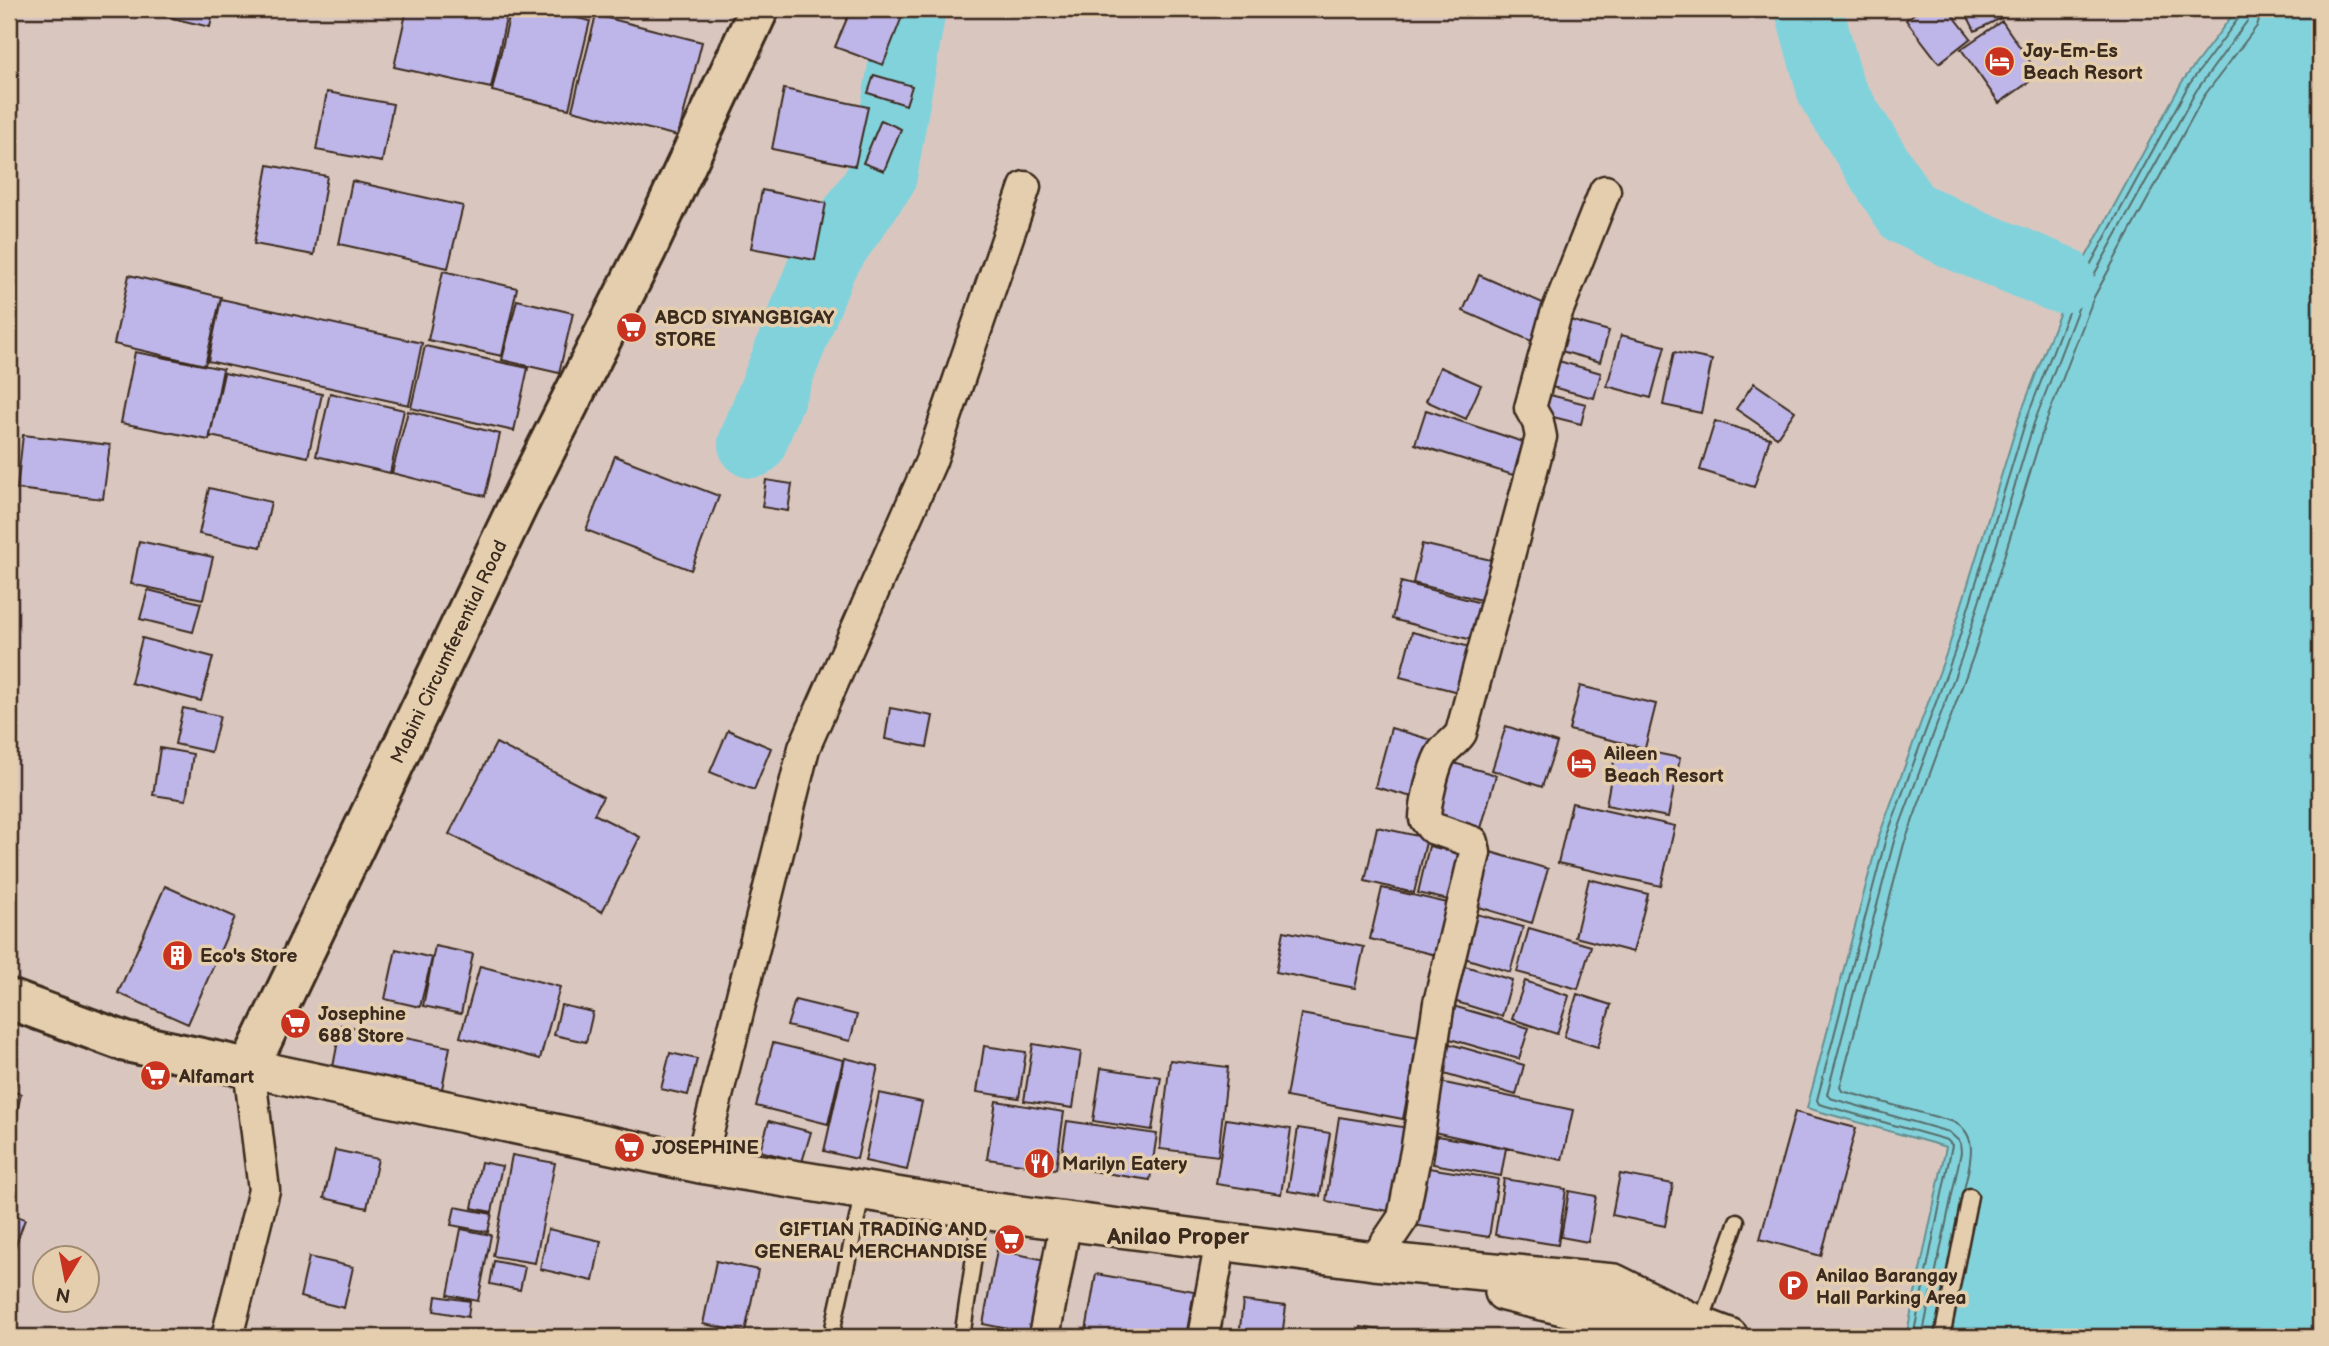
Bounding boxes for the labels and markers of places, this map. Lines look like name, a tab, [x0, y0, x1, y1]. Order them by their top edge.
place label: Jay-Em-Es Beach Resort	[2023, 40, 2143, 85]
hotel icon: Jay-Em-Es Beach Resort	[1983, 44, 2017, 78]
place label: ABCD SIYANGBIGAY STORE	[654, 307, 835, 352]
supermarket icon: ABCD SIYANGBIGAY STORE	[615, 311, 649, 345]
place label: Aileen Beach Resort	[1603, 743, 1724, 788]
hotel icon: Aileen Beach Resort	[1564, 747, 1598, 781]
building icon: Eco's Store	[160, 938, 194, 972]
place label: Eco's Store	[200, 945, 297, 968]
place label: Josephine 688 Store	[318, 1003, 406, 1048]
supermarket icon: Josephine 688 Store	[278, 1007, 312, 1041]
supermarket icon: Alfamart	[139, 1059, 173, 1093]
place label: Alfamart	[178, 1066, 255, 1089]
supermarket icon: JOSEPHINE	[612, 1130, 646, 1164]
place label: JOSEPHINE	[652, 1137, 759, 1160]
restaurant icon: Marilyn Eatery	[1022, 1146, 1056, 1180]
place label: Marilyn Eatery	[1062, 1153, 1188, 1176]
place label: GIFTIAN TRADING AND GENERAL MERCHANDISE	[755, 1219, 987, 1264]
supermarket icon: GIFTIAN TRADING AND GENERAL MERCHANDISE	[993, 1223, 1027, 1257]
place label: Anilao Barangay Hall Parking Area	[1815, 1265, 1967, 1310]
parking icon: Anilao Barangay Hall Parking Area	[1776, 1269, 1810, 1303]

